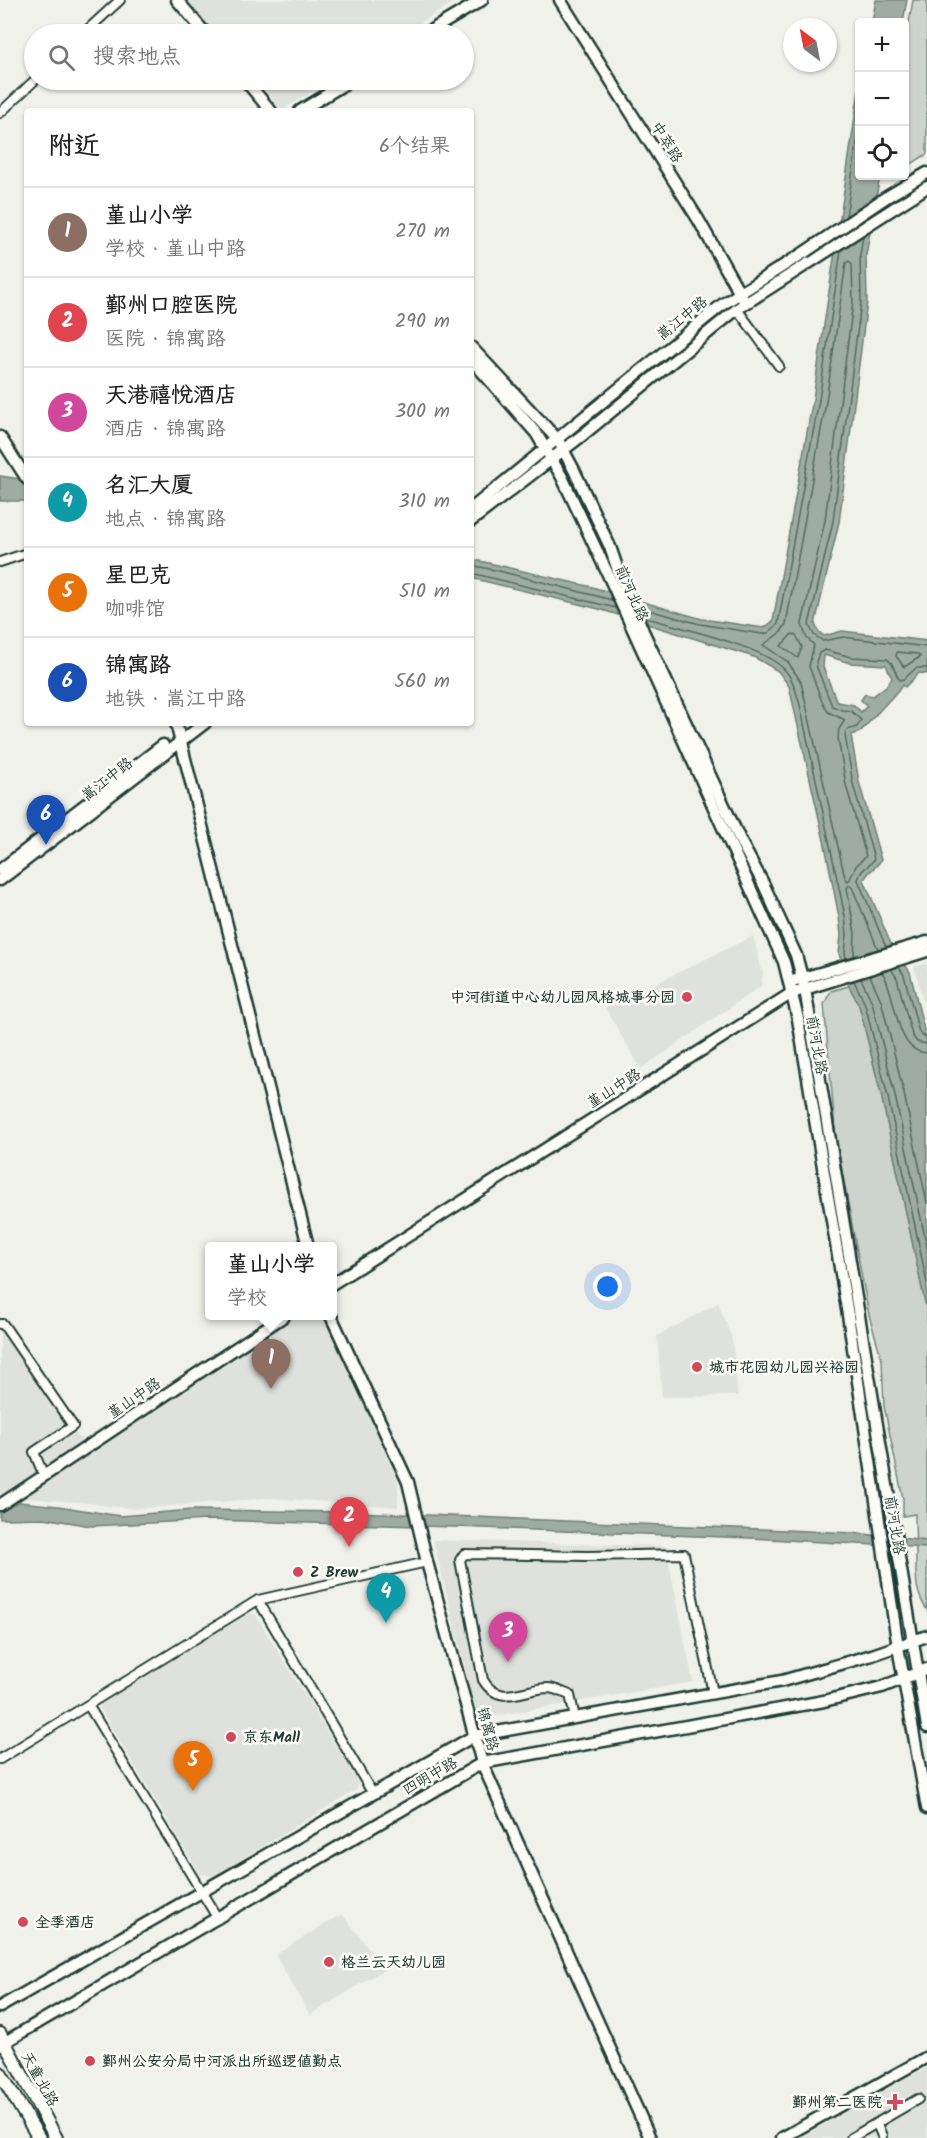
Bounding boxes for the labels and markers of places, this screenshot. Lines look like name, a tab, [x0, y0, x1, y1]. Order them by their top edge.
pin: 6	[26, 796, 66, 845]
place label: 中河街道中心幼儿园风格城事分园	[450, 986, 675, 1010]
marker: 中河街道中心幼儿园风格城事分园	[680, 990, 694, 1004]
pin: 1	[252, 1340, 290, 1389]
place label: 城市花园幼儿园兴裕园	[709, 1356, 859, 1380]
marker: 城市花园幼儿园兴裕园	[690, 1360, 704, 1374]
pin: 2	[330, 1498, 368, 1547]
place label: Z Brew	[310, 1561, 359, 1585]
marker: Z Brew	[291, 1565, 305, 1579]
pin: 4	[366, 1574, 406, 1623]
pin: 3	[488, 1612, 528, 1662]
place label: 京东Mall	[243, 1726, 300, 1750]
marker: 京东Mall	[224, 1730, 238, 1744]
pin: 5	[174, 1742, 212, 1791]
place label: 全季酒店	[35, 1911, 95, 1935]
marker: 全季酒店	[16, 1915, 30, 1929]
place label: 格兰云天幼儿园	[341, 1951, 446, 1975]
marker: 格兰云天幼儿园	[322, 1955, 336, 1969]
place label: 鄞州公安分局中河派出所巡逻值勤点	[102, 2050, 342, 2074]
marker: 鄞州公安分局中河派出所巡逻值勤点	[83, 2054, 97, 2068]
place label: 鄞州第二医院	[792, 2091, 882, 2115]
marker: 鄞州第二医院	[886, 2093, 904, 2111]

